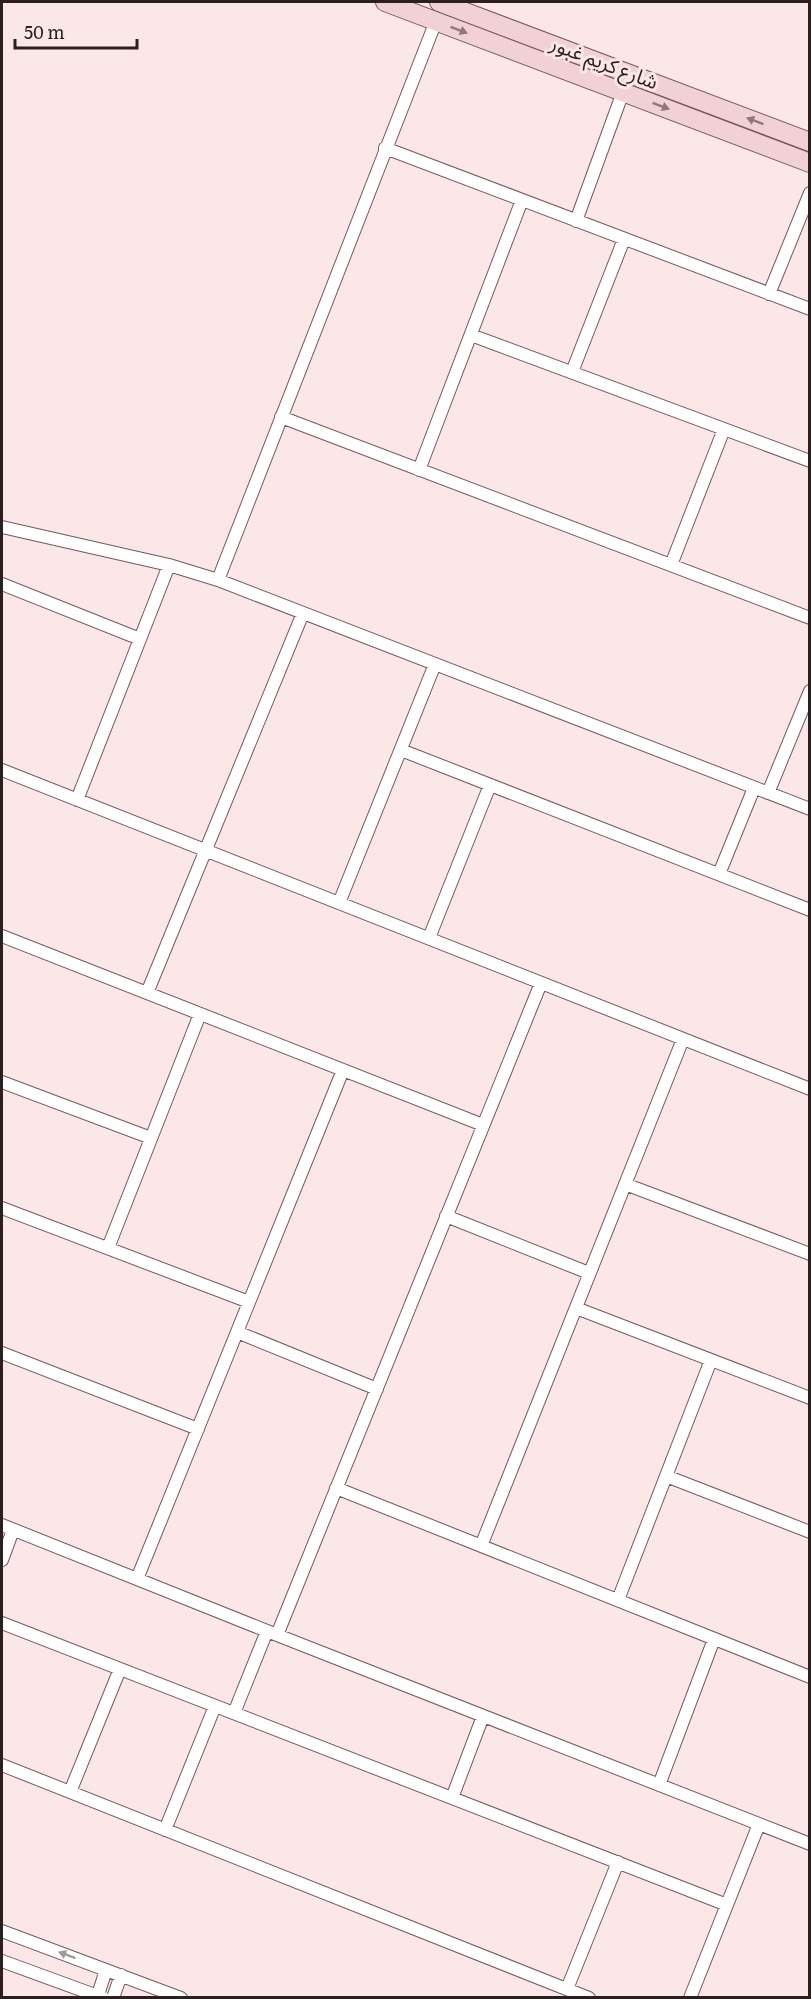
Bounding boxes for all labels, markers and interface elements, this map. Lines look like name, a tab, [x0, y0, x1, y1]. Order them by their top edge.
scale bar	[15, 12, 136, 50]
text: 50 m	[24, 18, 65, 45]
one-way arrow	[450, 25, 468, 35]
street label: شارع كريم غبور	[545, 26, 663, 97]
one-way arrow	[652, 102, 670, 112]
one-way arrow	[746, 116, 764, 126]
one-way arrow	[58, 1950, 76, 1960]

